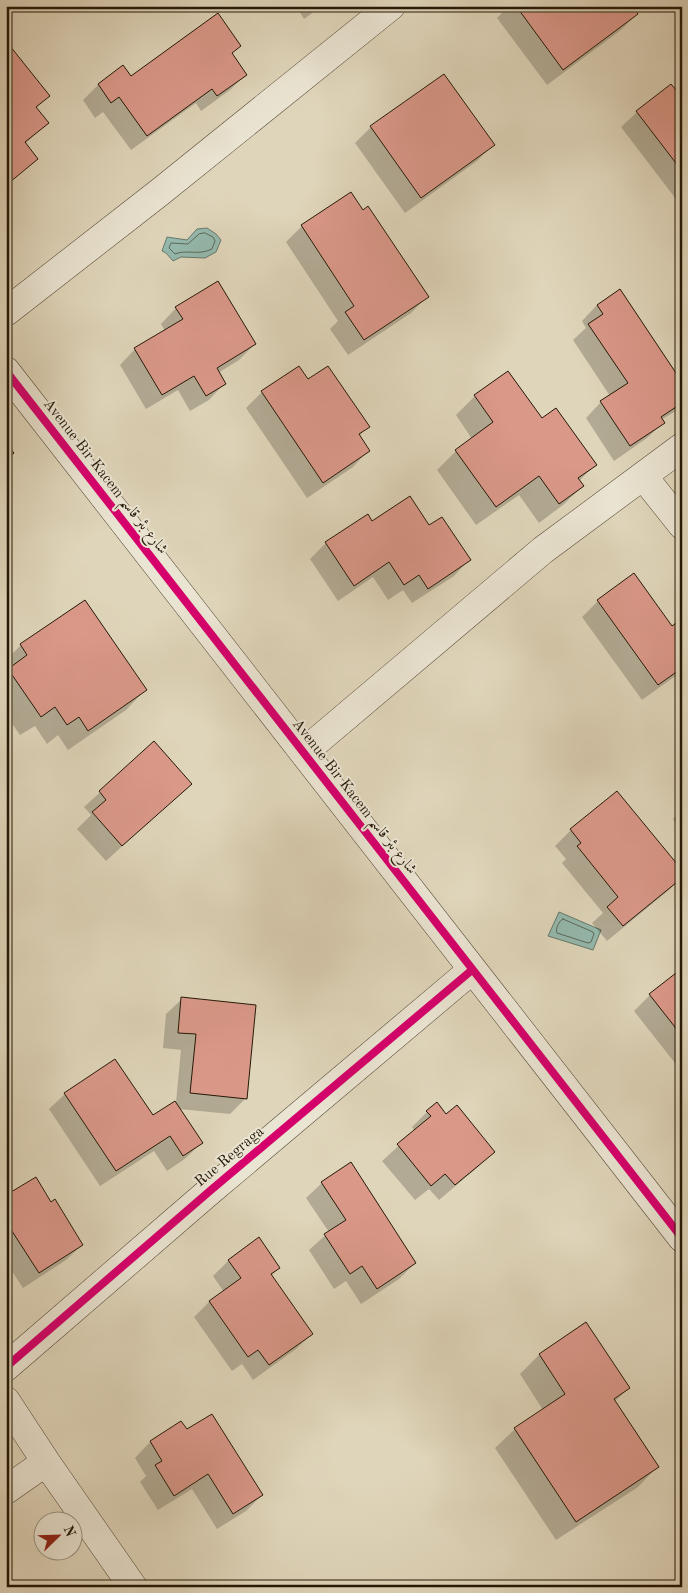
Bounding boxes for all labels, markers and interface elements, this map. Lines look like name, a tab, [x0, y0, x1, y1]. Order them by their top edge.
street label: Avenue Bir Kacem شارع بئر قاسم	[35, 397, 170, 561]
street label: Avenue Bir Kacem شارع بئر قاسم	[284, 717, 419, 881]
street label: Rue Regraga	[193, 1124, 268, 1190]
north arrow	[32, 1510, 82, 1560]
text: N	[61, 1524, 78, 1539]

